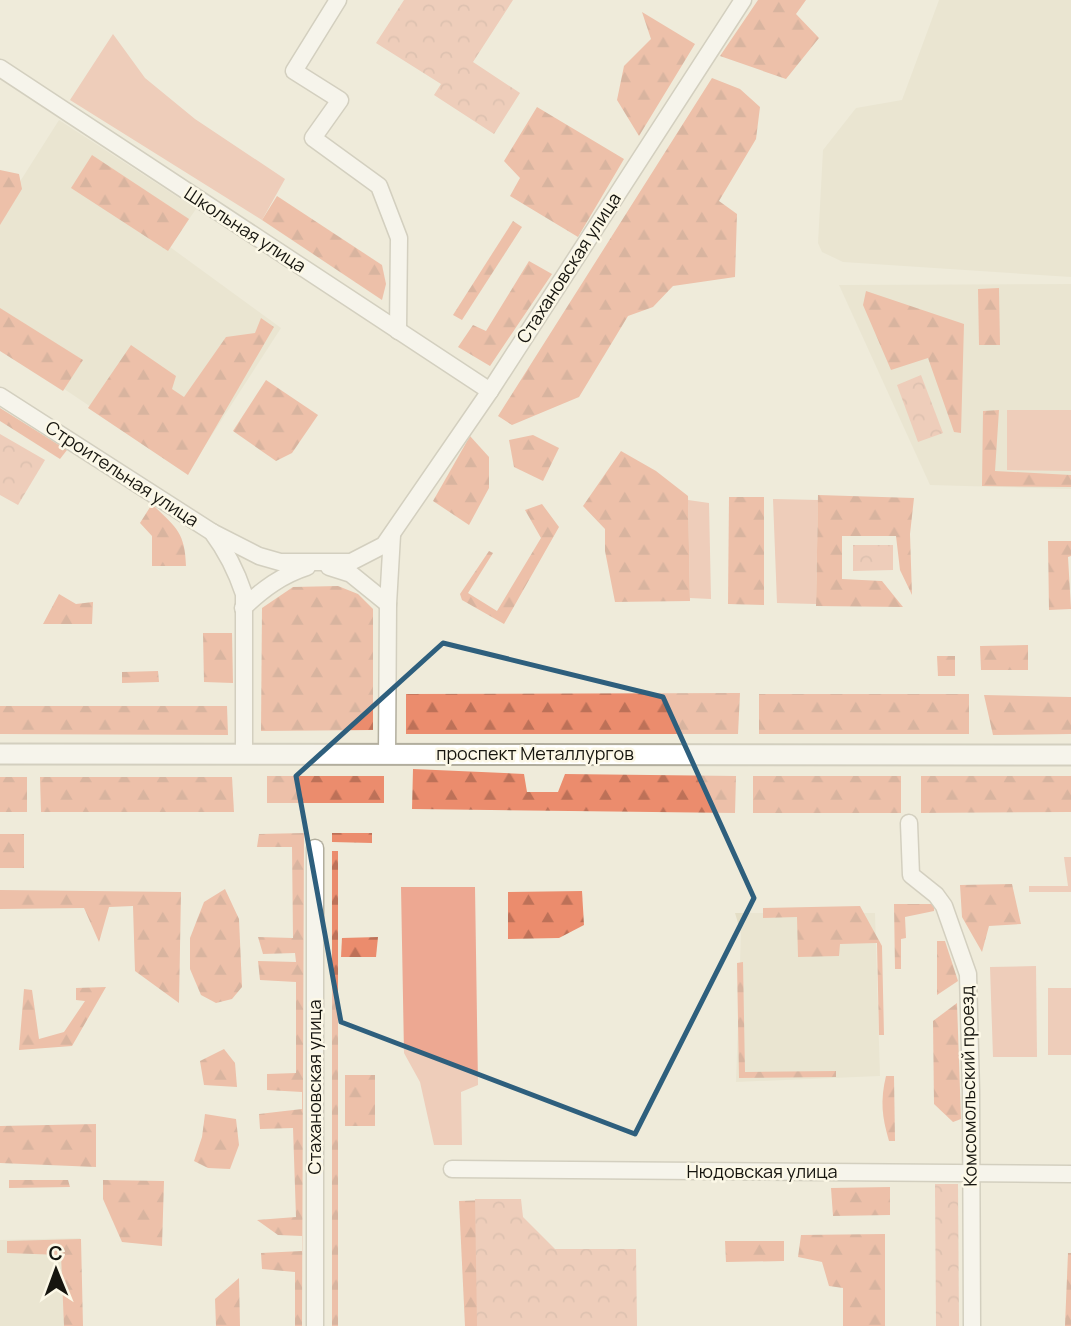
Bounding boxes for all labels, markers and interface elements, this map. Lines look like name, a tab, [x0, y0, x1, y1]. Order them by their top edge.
street label: Школьная улица	[180, 181, 311, 277]
street label: Стахановская улица	[510, 188, 626, 347]
street label: Строительная улица	[41, 415, 204, 532]
street label: проспект Металлургов	[436, 741, 634, 765]
street label: Комсомольский проезд	[954, 985, 982, 1187]
street label: Стахановская улица	[302, 1000, 326, 1174]
street label: Нюдовская улица	[687, 1159, 837, 1183]
north arrow	[21, 1235, 91, 1305]
text: С	[48, 1240, 63, 1266]

